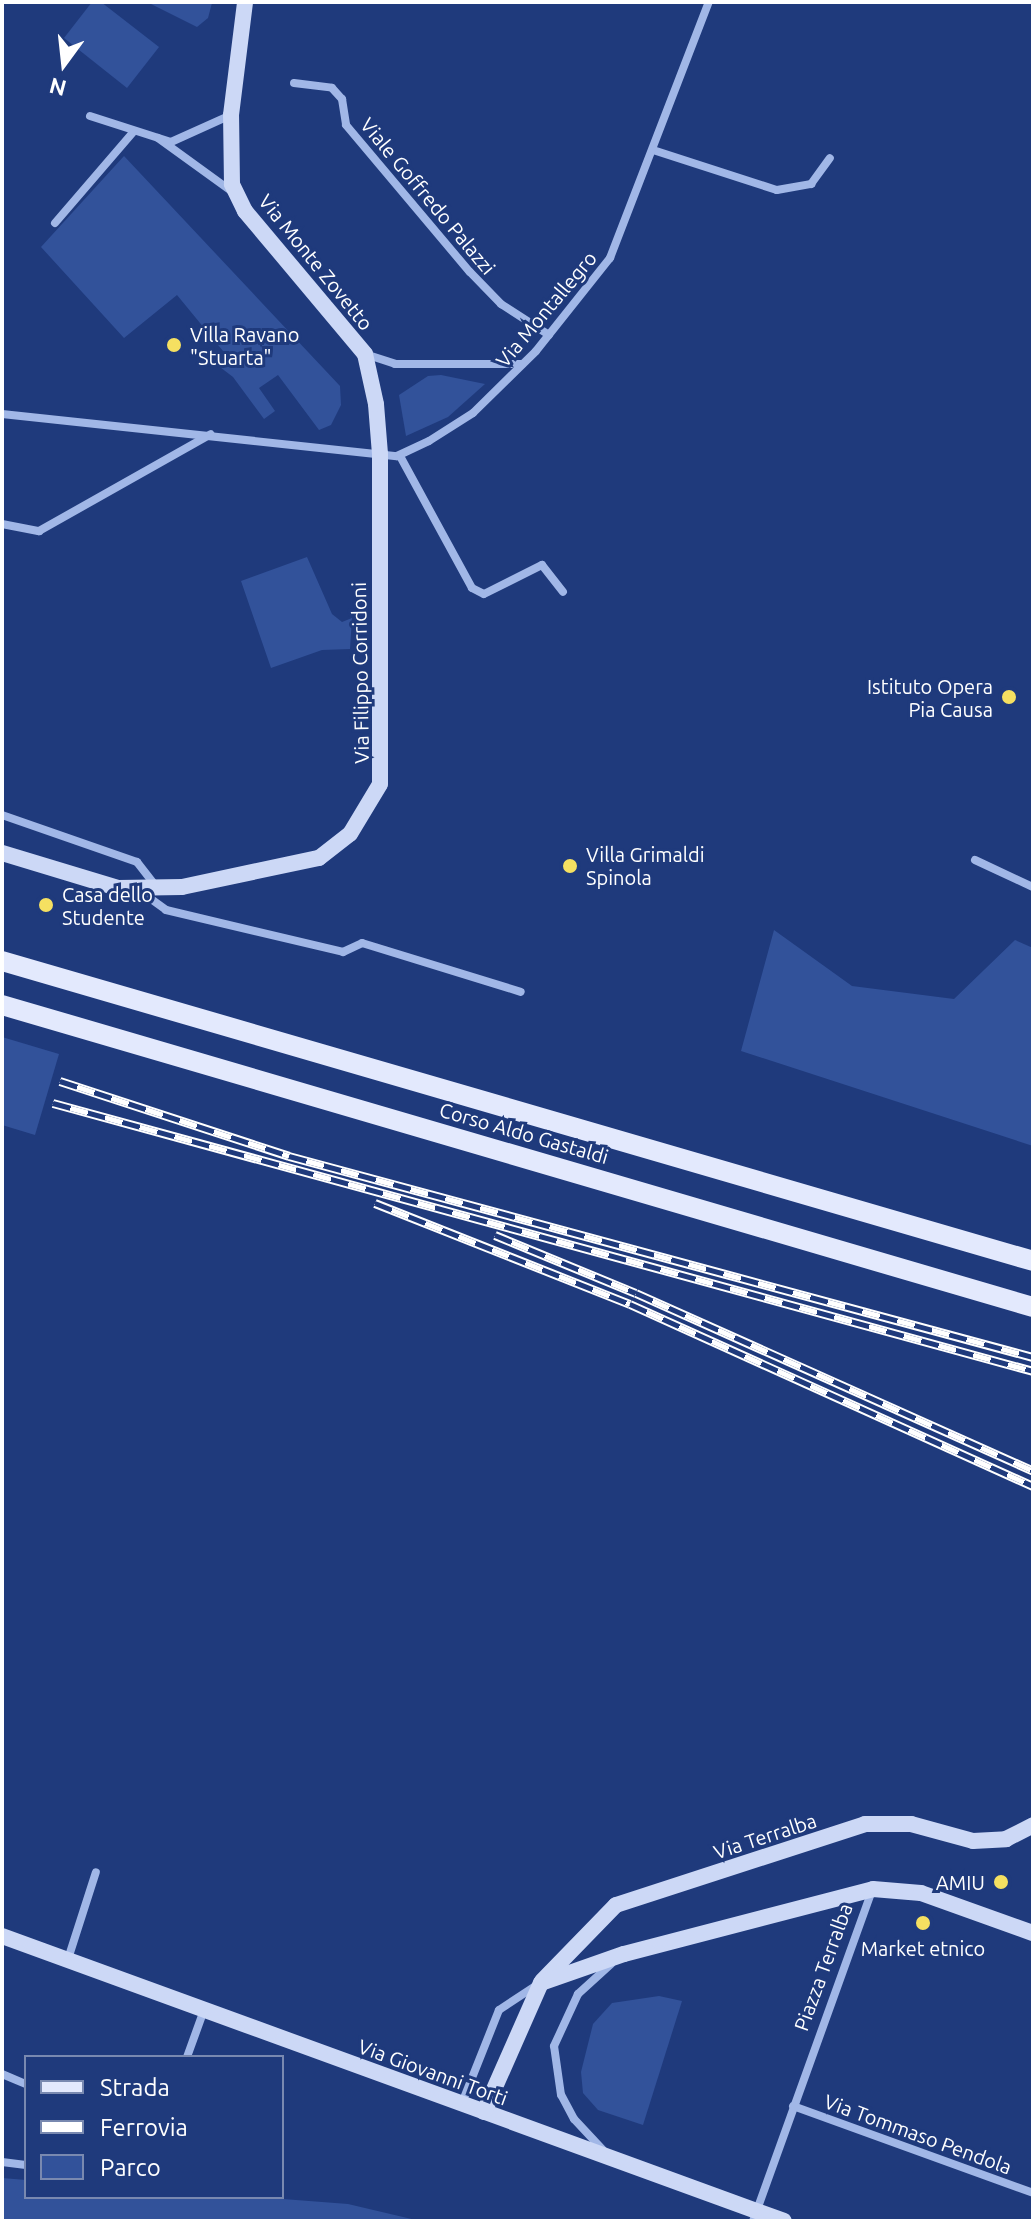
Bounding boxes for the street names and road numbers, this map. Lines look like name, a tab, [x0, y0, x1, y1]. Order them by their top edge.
street label: Viale Goffredo Palazzi	[355, 113, 501, 279]
street label: Via Monte Zovetto	[254, 189, 378, 335]
street label: Via Montallegro	[491, 246, 601, 372]
street label: Via Filippo Corridoni	[346, 582, 374, 764]
street label: Corso Aldo Gastaldi	[437, 1097, 611, 1169]
street label: Via Terralba	[710, 1808, 820, 1864]
street label: Piazza Terralba	[789, 1900, 857, 2034]
street label: Via Giovanni Torti	[355, 2034, 511, 2110]
street label: Via Tommaso Pendola	[821, 2089, 1015, 2179]

